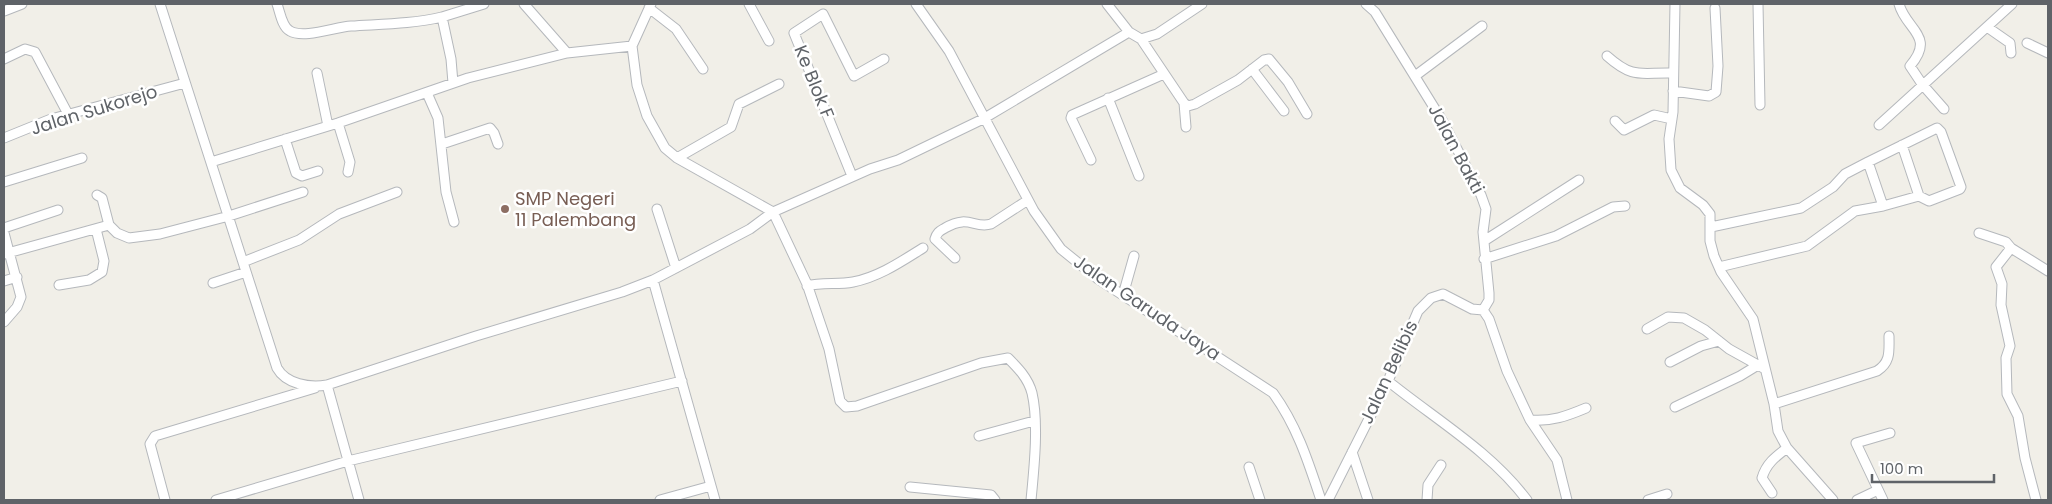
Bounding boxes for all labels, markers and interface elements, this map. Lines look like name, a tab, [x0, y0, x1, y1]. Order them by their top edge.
street label: Ke Blok F	[788, 41, 840, 122]
street label: Jalan Sukorejo	[27, 78, 160, 141]
street label: Jalan Bakti	[1422, 100, 1491, 198]
place label: SMP Negeri 11 Palembang	[515, 186, 636, 232]
marker: SMP Negeri 11 Palembang	[499, 203, 511, 215]
street label: Jalan Garuda Jaya	[1069, 249, 1226, 366]
street label: Jalan Belibis	[1354, 316, 1423, 428]
scale bar	[1872, 452, 1994, 484]
text: 100 m	[1880, 458, 1923, 479]

